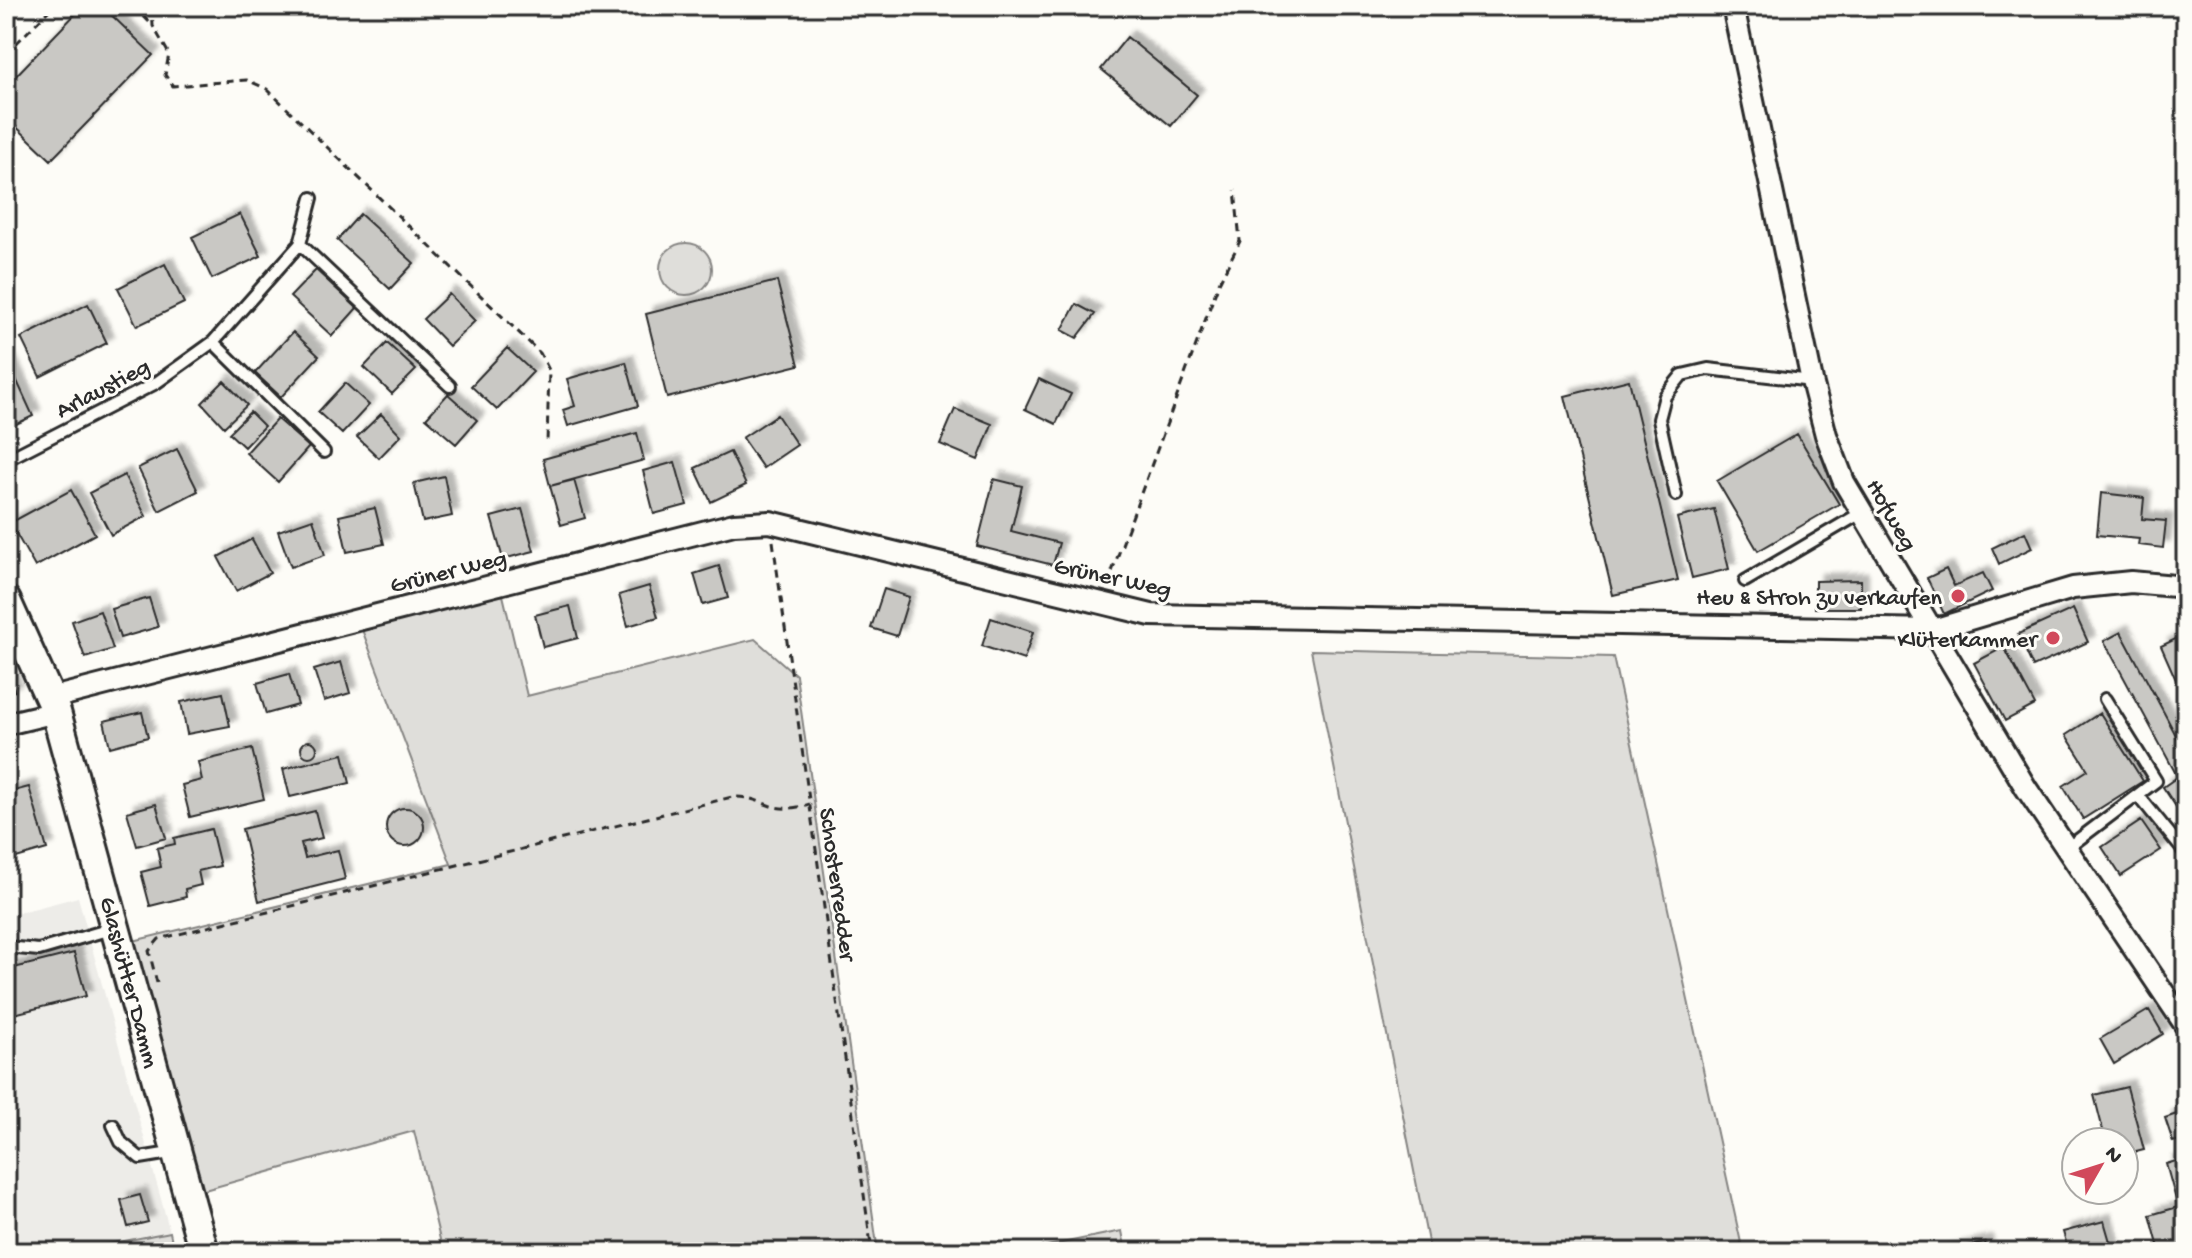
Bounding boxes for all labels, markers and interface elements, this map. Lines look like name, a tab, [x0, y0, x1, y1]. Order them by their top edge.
street label: Arlaustieg	[52, 353, 156, 427]
street label: Hofweg	[1858, 475, 1922, 557]
street label: Grüner Weg	[387, 545, 510, 602]
street label: Grüner Weg	[1051, 553, 1174, 606]
place label: Heu & Stroh zu verkaufen	[1696, 585, 1943, 614]
marker: Heu & Stroh zu verkaufen	[1949, 587, 1967, 605]
place label: Klüterkammer	[1898, 627, 2039, 656]
marker: Klüterkammer	[2044, 629, 2062, 647]
street label: Schosterredder	[810, 806, 861, 965]
street label: Glashütter Damm	[91, 894, 164, 1072]
north arrow	[2060, 1126, 2140, 1206]
text: N	[2098, 1142, 2127, 1170]

